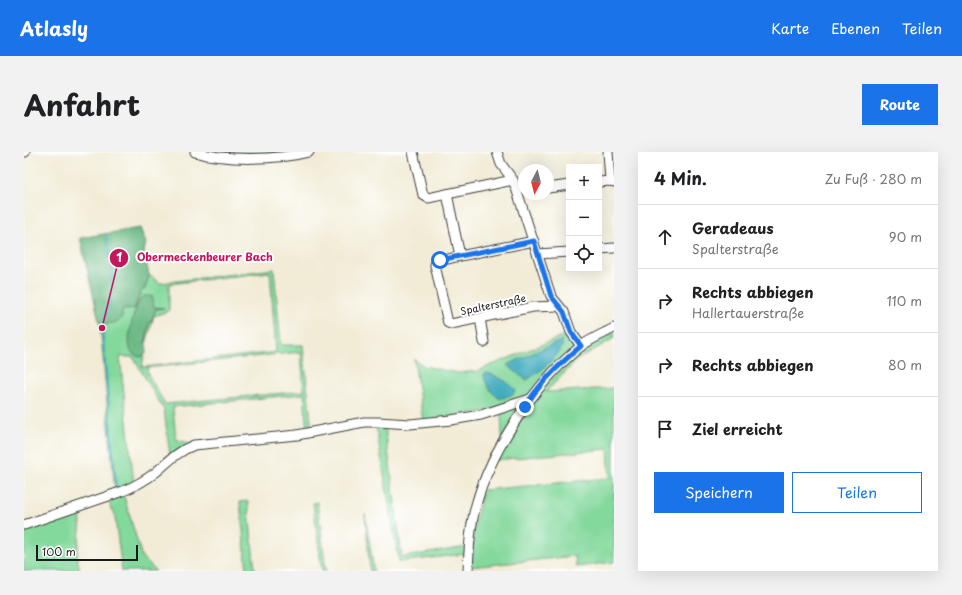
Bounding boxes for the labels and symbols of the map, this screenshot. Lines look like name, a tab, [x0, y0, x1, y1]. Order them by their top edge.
north arrow	[518, 164, 554, 200]
callout: Obermeckenbeurer Bach	[109, 246, 281, 269]
text: 1	[116, 248, 122, 266]
text: Obermeckenbeurer Bach	[137, 248, 273, 265]
route start	[431, 251, 449, 269]
street label: Spalterstraße	[459, 290, 527, 318]
route end	[516, 398, 534, 416]
scale bar	[36, 543, 138, 562]

